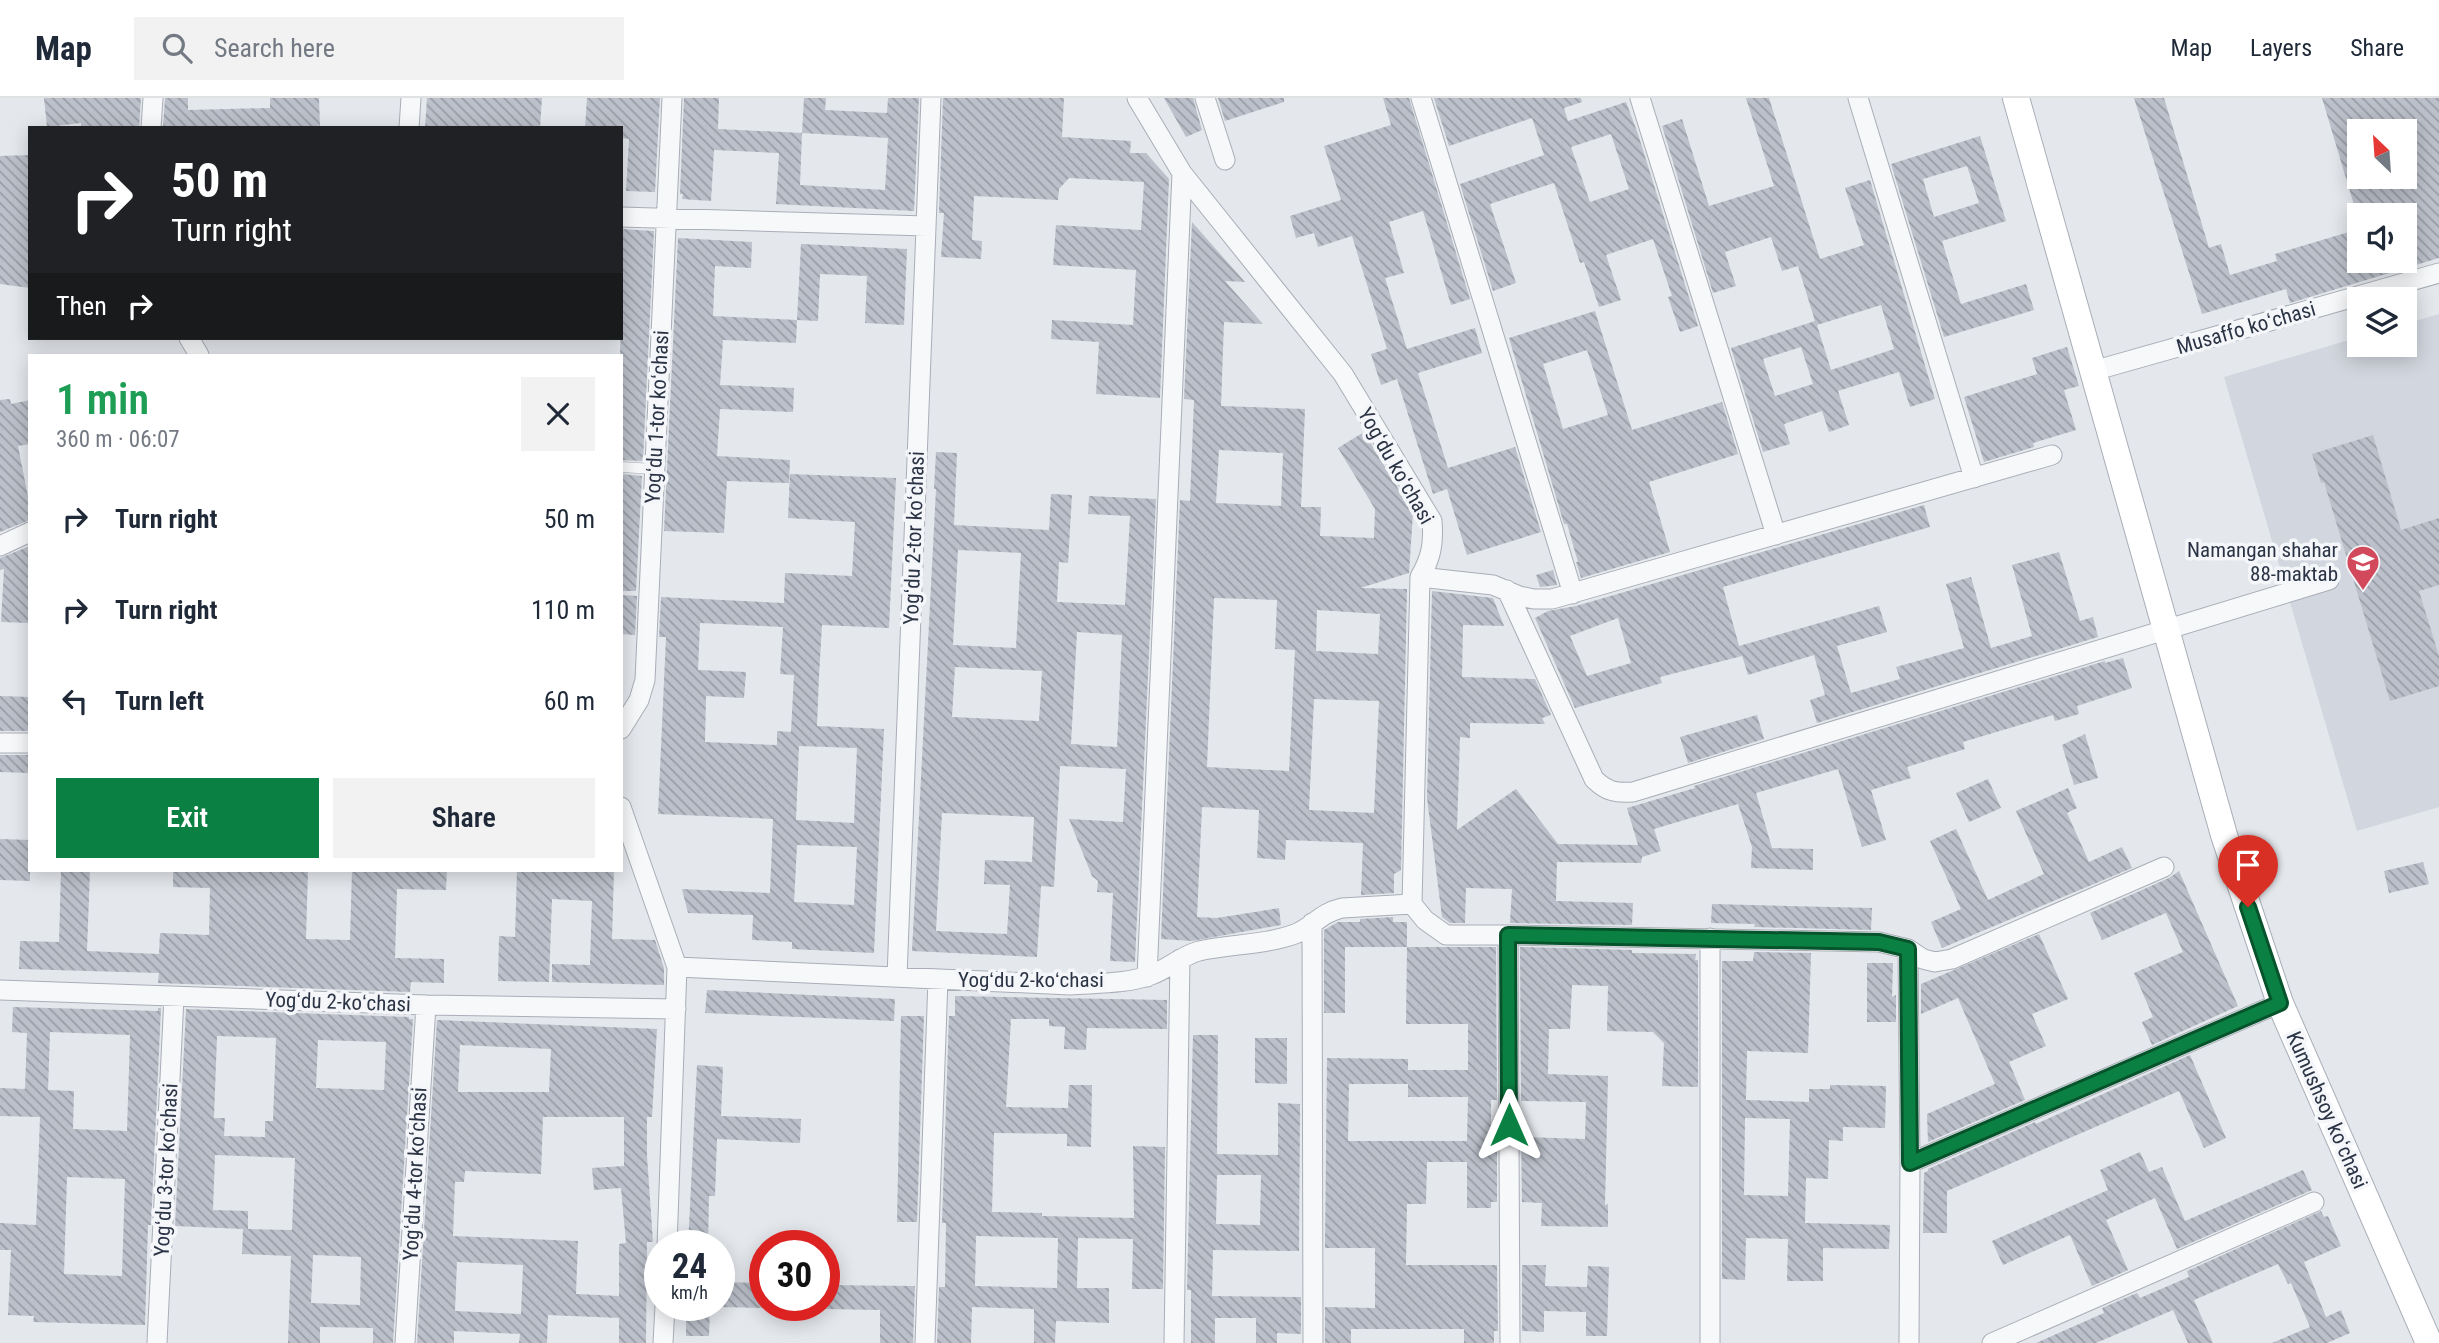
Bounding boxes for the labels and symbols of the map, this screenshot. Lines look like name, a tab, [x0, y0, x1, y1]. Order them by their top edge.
north arrow	[2347, 119, 2417, 189]
street label: Musaffo koʻchasi	[2174, 297, 2318, 359]
street label: Yogʻdu 1-tor koʻchasi	[640, 330, 674, 504]
street label: Yogʻdu koʻchasi	[1353, 404, 1439, 528]
street label: Yogʻdu 2-tor koʻchasi	[899, 451, 929, 625]
place label: Namangan shahar 88-maktab	[2187, 538, 2338, 586]
school or university icon: Namangan shahar 88-maktab	[2344, 543, 2382, 592]
pin	[2218, 835, 2278, 907]
street label: Yogʻdu 2-koʻchasi	[958, 968, 1104, 992]
street label: Yogʻdu 2-koʻchasi	[265, 987, 411, 1017]
street label: Kumushsoy koʻchasi	[2282, 1028, 2372, 1192]
street label: Yogʻdu 3-tor koʻchasi	[149, 1083, 183, 1257]
street label: Yogʻdu 4-tor koʻchasi	[398, 1087, 432, 1261]
position arrow	[1472, 1088, 1546, 1162]
speed limit sign: 30	[749, 1230, 840, 1321]

